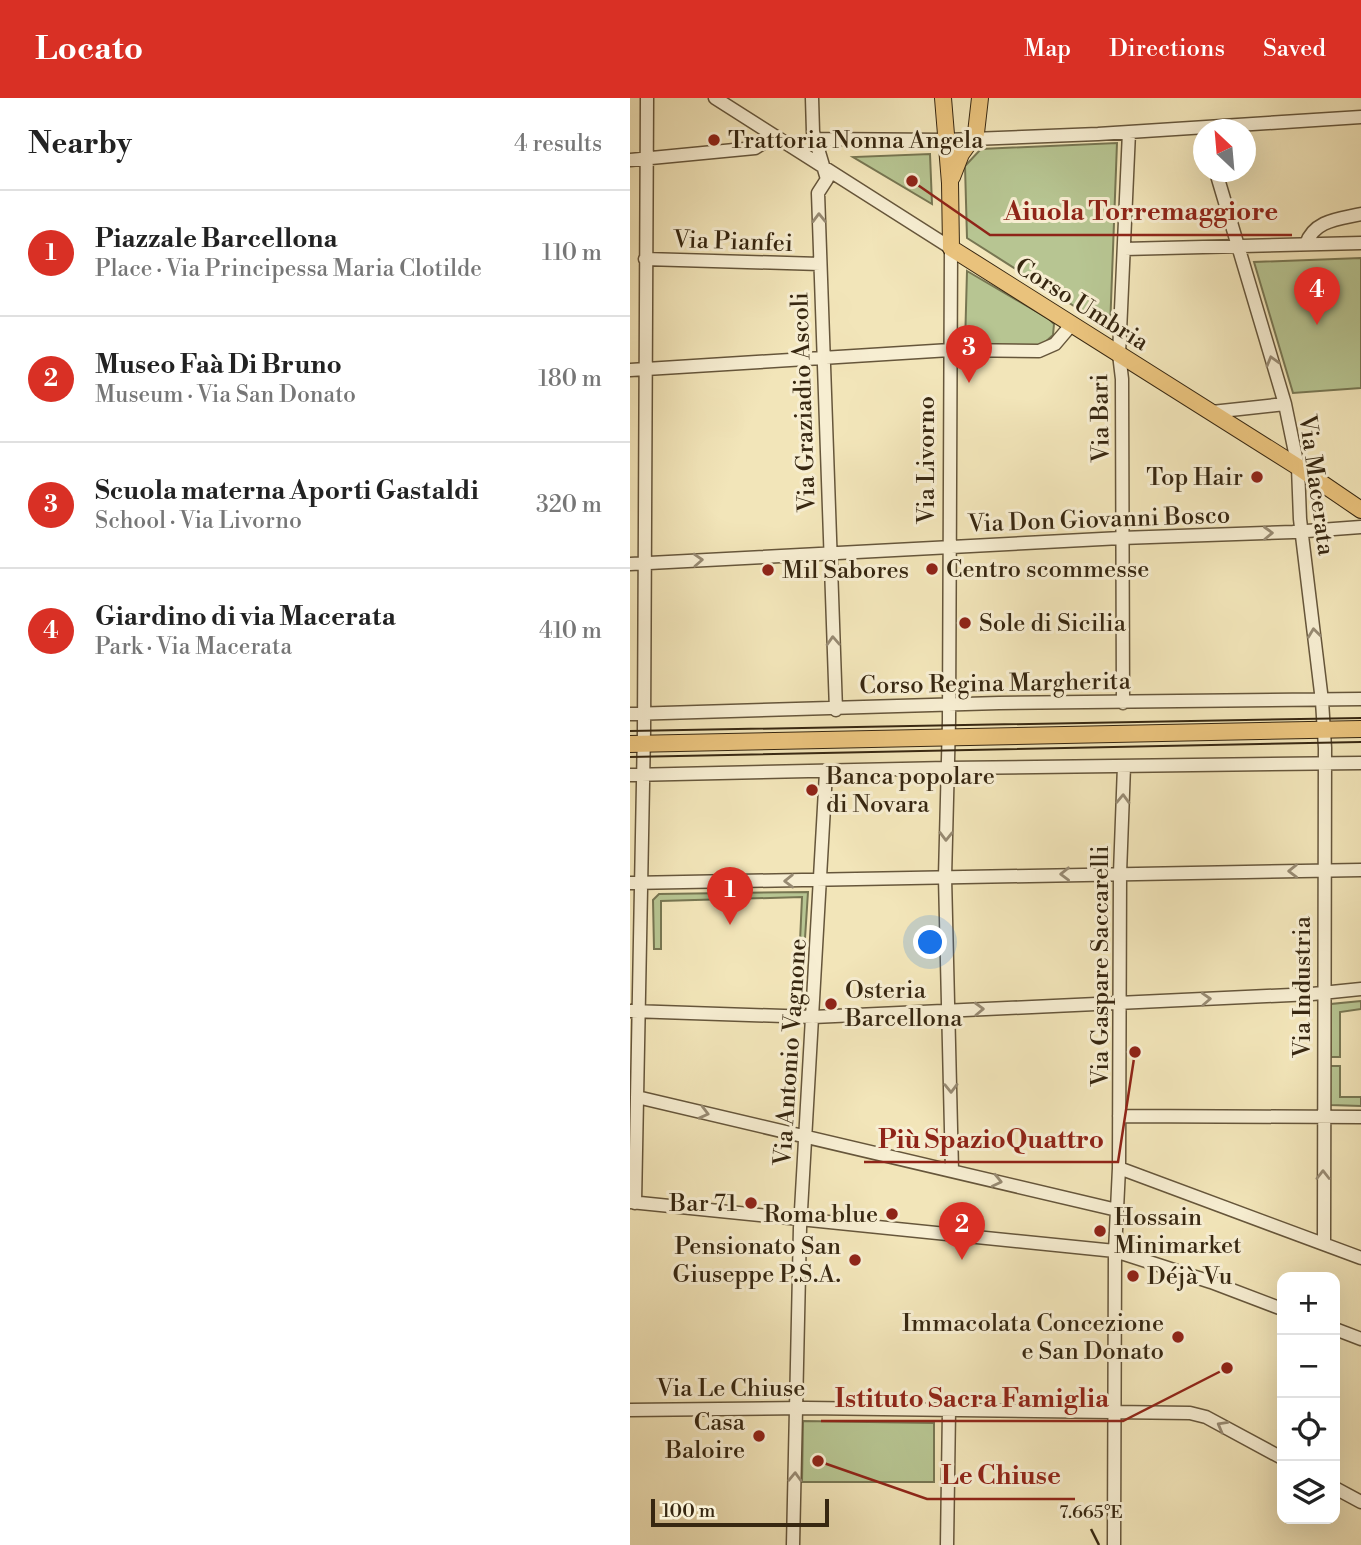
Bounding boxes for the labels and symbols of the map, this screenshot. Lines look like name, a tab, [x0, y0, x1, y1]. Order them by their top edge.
north arrow	[1193, 119, 1256, 182]
place label: Trattoria Nonna Angela	[728, 126, 984, 156]
marker: Trattoria Nonna Angela	[706, 132, 722, 148]
callout: Aiuola Torremaggiore	[990, 188, 1292, 235]
text: Aiuola Torremaggiore	[1003, 196, 1278, 228]
one-way arrow	[811, 212, 826, 223]
street label: Via Pianfei	[672, 225, 793, 259]
street label: Corso Umbria	[1009, 252, 1155, 358]
pin: 4	[1294, 267, 1340, 325]
street label: Via Graziadio Ascoli	[785, 291, 823, 513]
pin: 3	[946, 325, 992, 383]
one-way arrow	[1266, 355, 1281, 367]
street label: Via Bari	[1085, 373, 1117, 464]
street label: Via Livorno	[912, 396, 942, 525]
street label: Via Macerata	[1291, 412, 1341, 558]
place label: Top Hair	[1146, 463, 1243, 493]
marker: Top Hair	[1249, 469, 1265, 485]
street label: Via Don Giovanni Bosco	[966, 500, 1231, 540]
one-way arrow	[1263, 525, 1274, 541]
one-way arrow	[693, 553, 704, 568]
place label: Centro scommesse	[946, 555, 1149, 585]
place label: Mil Sabores	[782, 556, 909, 586]
marker: Centro scommesse	[924, 561, 940, 577]
marker: Mil Sabores	[760, 562, 776, 578]
place label: Sole di Sicilia	[979, 609, 1127, 639]
marker: Sole di Sicilia	[957, 615, 973, 631]
one-way arrow	[1307, 627, 1322, 639]
one-way arrow	[825, 636, 840, 647]
street label: Corso Regina Margherita	[859, 667, 1132, 701]
place label: Banca popolare di Novara	[825, 762, 995, 820]
marker: Banca popolare di Novara	[804, 782, 820, 798]
one-way arrow	[1116, 793, 1131, 804]
one-way arrow	[938, 831, 954, 842]
street label: Via Gaspare Saccarelli	[1086, 845, 1116, 1088]
one-way arrow	[1287, 863, 1298, 879]
one-way arrow	[1060, 866, 1070, 882]
pin: 1	[707, 867, 753, 925]
one-way arrow	[783, 873, 794, 888]
street label: Via Industria	[1288, 915, 1318, 1059]
your location	[913, 925, 947, 959]
street label: Via Antonio Vagnone	[768, 937, 814, 1168]
place label: Osteria Barcellona	[844, 976, 963, 1034]
one-way arrow	[1201, 991, 1212, 1006]
marker: Osteria Barcellona	[823, 996, 839, 1012]
one-way arrow	[974, 1001, 985, 1016]
one-way arrow	[943, 1083, 959, 1094]
one-way arrow	[698, 1105, 710, 1119]
callout: Più SpazioQuattro	[864, 1115, 1118, 1162]
text: Più SpazioQuattro	[878, 1124, 1104, 1156]
one-way arrow	[1315, 1169, 1331, 1180]
one-way arrow	[991, 1173, 1003, 1188]
place label: Bar 71	[668, 1189, 738, 1219]
marker: Bar 71	[743, 1195, 759, 1211]
place label: Roma blue	[763, 1200, 878, 1230]
pin: 2	[939, 1202, 985, 1260]
place label: Hossain Minimarket	[1114, 1203, 1242, 1261]
marker: Roma blue	[884, 1206, 900, 1222]
marker: Hossain Minimarket	[1092, 1223, 1108, 1239]
place label: Pensionato San Giuseppe P.S.A.	[673, 1232, 841, 1290]
marker: Pensionato San Giuseppe P.S.A.	[847, 1252, 863, 1268]
place label: Déjà Vu	[1147, 1262, 1233, 1292]
marker: Déjà Vu	[1125, 1268, 1141, 1284]
place label: Immacolata Concezione e San Donato	[902, 1309, 1164, 1367]
marker: Immacolata Concezione e San Donato	[1170, 1329, 1186, 1345]
street label: Via Le Chiuse	[656, 1374, 805, 1404]
callout: Istituto Sacra Famiglia	[821, 1374, 1123, 1421]
text: Istituto Sacra Famiglia	[835, 1383, 1110, 1415]
place label: Casa Baloire	[664, 1408, 746, 1466]
one-way arrow	[1217, 1421, 1230, 1434]
marker: Casa Baloire	[751, 1428, 767, 1444]
callout: Le Chiuse	[927, 1452, 1075, 1499]
text: Le Chiuse	[941, 1460, 1061, 1492]
one-way arrow	[787, 1471, 803, 1482]
scale bar	[651, 1496, 830, 1528]
text: 7.665°E	[1059, 1501, 1123, 1524]

